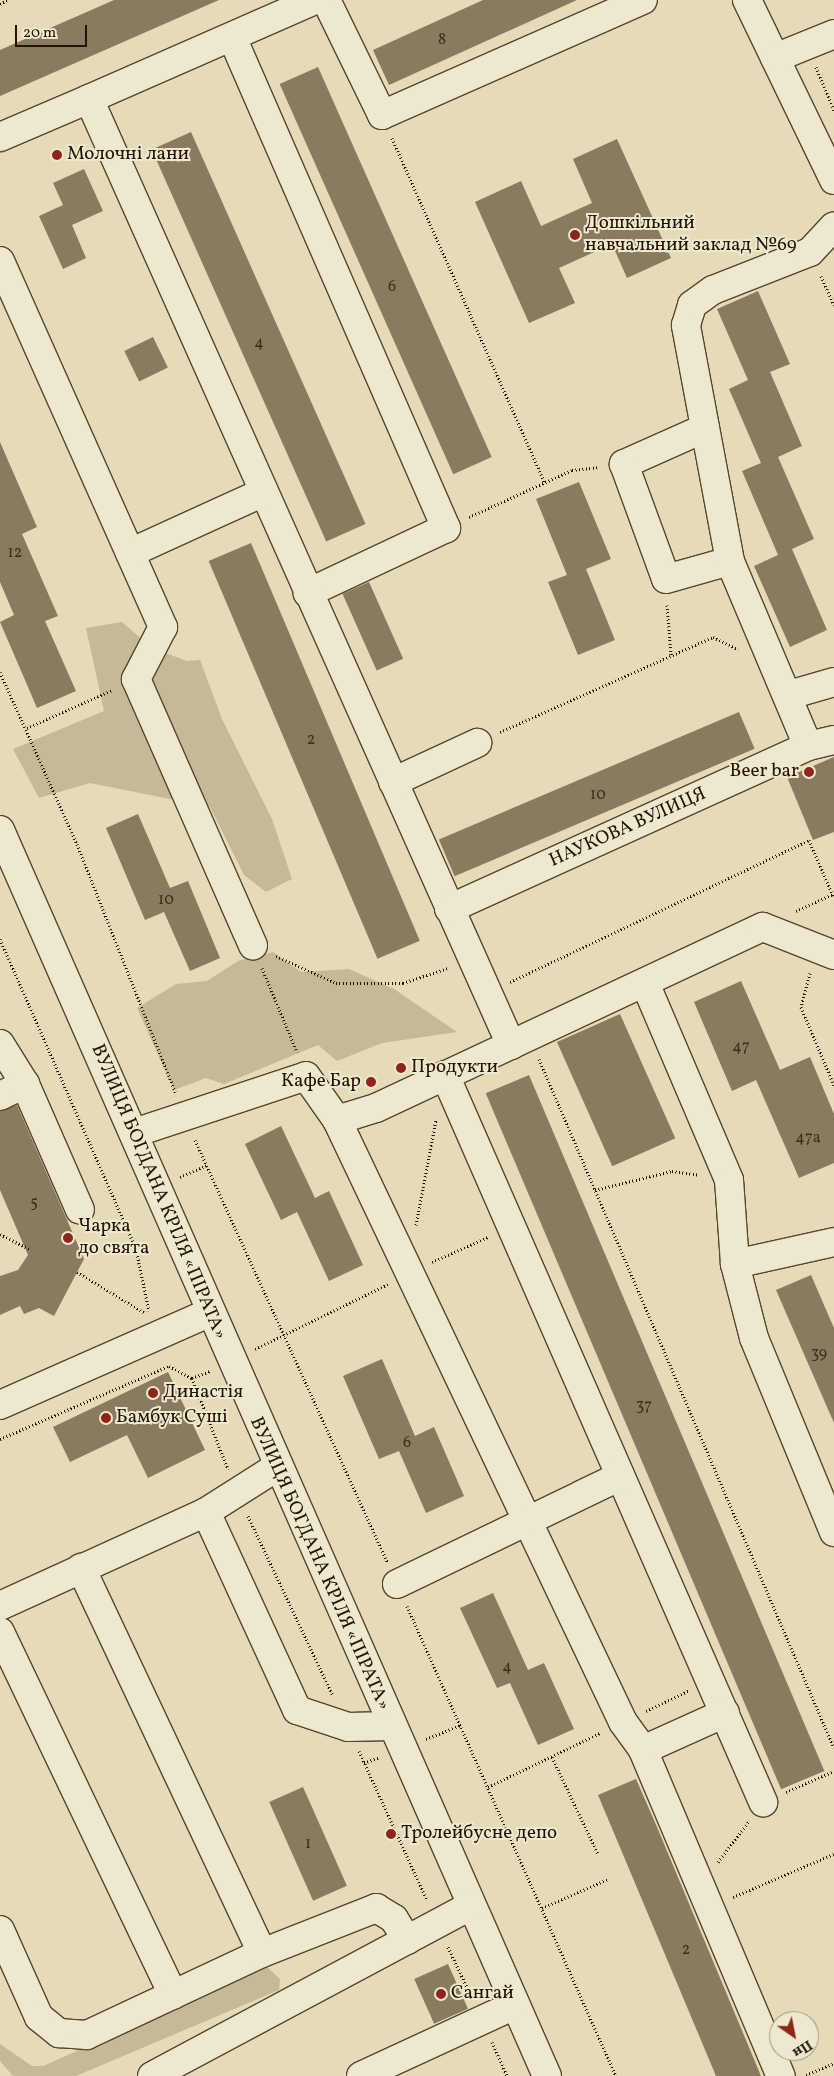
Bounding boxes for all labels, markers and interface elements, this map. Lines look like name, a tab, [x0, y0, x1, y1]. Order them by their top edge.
scale bar	[18, 15, 90, 47]
text: 20 m	[23, 23, 56, 44]
house number: 8	[438, 30, 446, 50]
place label: Молочні лани	[67, 144, 189, 166]
marker: Молочні лани	[51, 149, 63, 161]
place label: Дошкільний навчальний заклад №69	[585, 213, 797, 257]
marker: Дошкільний навчальний заклад №69	[569, 229, 581, 241]
house number: 6	[388, 277, 396, 297]
house number: 4	[254, 333, 264, 353]
house number: 12	[8, 543, 22, 563]
house number: 2	[307, 730, 315, 750]
place label: Beer bar	[730, 761, 799, 783]
marker: Beer bar	[803, 766, 815, 778]
street label: НАУКОВА ВУЛИЦЯ	[546, 783, 710, 873]
house number: 10	[590, 785, 606, 805]
house number: 10	[158, 890, 174, 910]
house number: 47	[732, 1037, 750, 1057]
street label: ВУЛИЦЯ БОГДАНА КРІЛЯ «ПІРАТА»	[85, 1041, 231, 1343]
place label: Продукти	[411, 1057, 498, 1079]
marker: Продукти	[395, 1062, 407, 1074]
place label: Кафе Бар	[281, 1071, 361, 1093]
marker: Кафе Бар	[365, 1076, 377, 1088]
house number: 47а	[795, 1128, 821, 1148]
house number: 5	[30, 1193, 38, 1213]
place label: Чарка до свята	[78, 1216, 149, 1260]
marker: Чарка до свята	[62, 1232, 74, 1244]
house number: 39	[811, 1344, 827, 1364]
place label: Династія	[163, 1382, 243, 1404]
marker: Династія	[147, 1387, 159, 1399]
house number: 37	[636, 1396, 652, 1416]
place label: Бамбук Суші	[116, 1407, 228, 1429]
marker: Бамбук Суші	[100, 1412, 112, 1424]
street label: ВУЛИЦЯ БОГДАНА КРІЛЯ «ПІРАТА»	[244, 1414, 394, 1714]
house number: 6	[403, 1433, 411, 1453]
house number: 4	[502, 1657, 512, 1677]
place label: Тролейбусне депо	[401, 1823, 557, 1845]
marker: Тролейбусне депо	[385, 1828, 397, 1840]
house number: 1	[305, 1834, 311, 1854]
house number: 2	[682, 1940, 690, 1960]
place label: Сангай	[451, 1983, 514, 2005]
marker: Сангай	[435, 1988, 447, 2000]
north arrow	[769, 2011, 819, 2061]
text: Пн	[788, 2035, 815, 2062]

